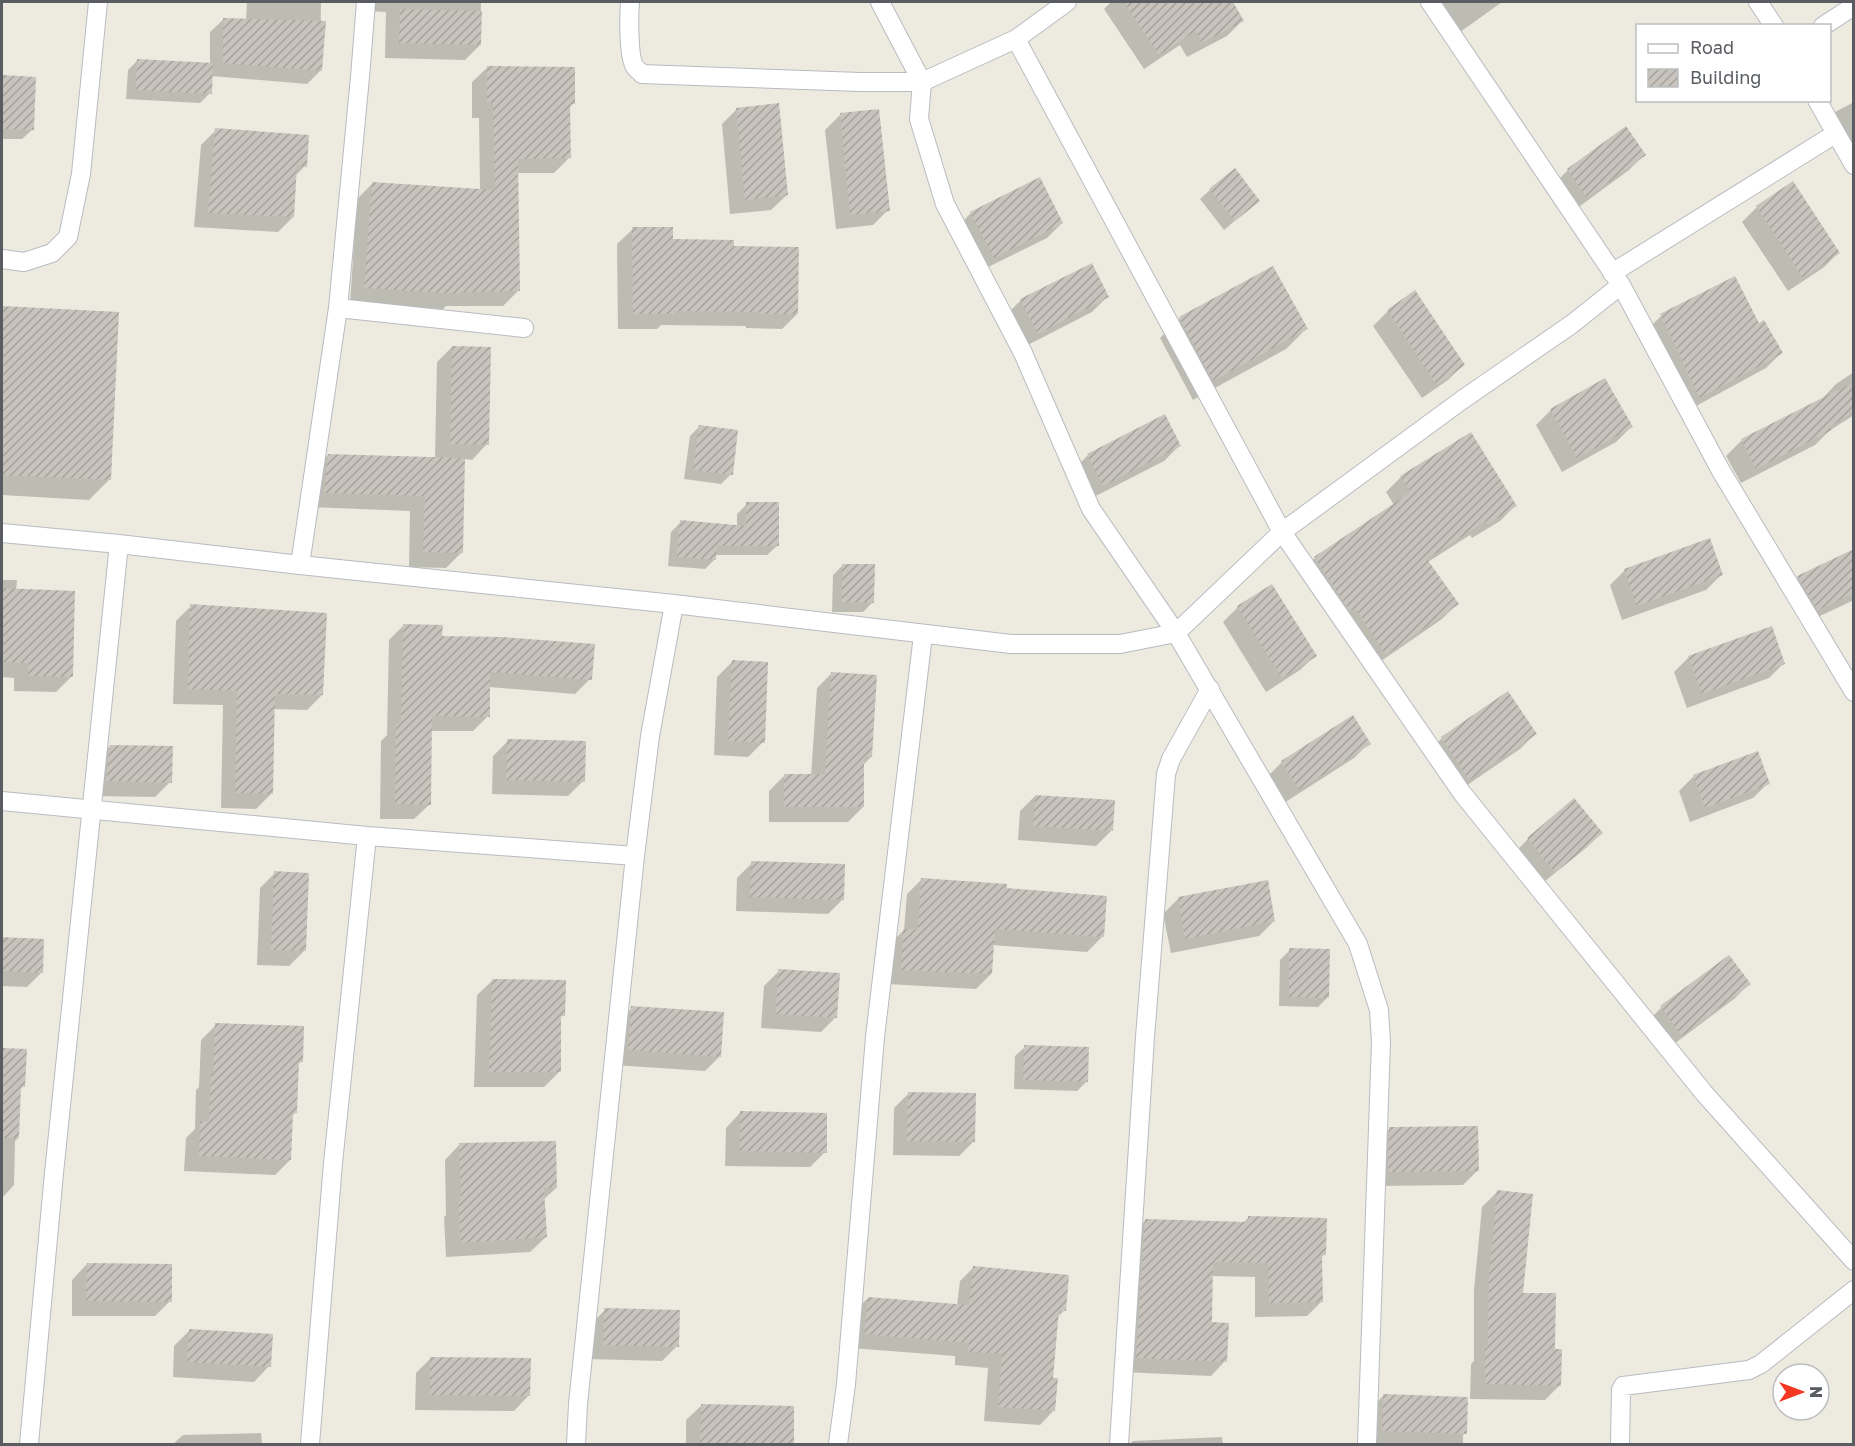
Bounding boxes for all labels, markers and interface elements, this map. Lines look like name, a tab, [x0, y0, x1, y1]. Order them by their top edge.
legend	[1636, 24, 1831, 102]
text: Road	[1690, 36, 1734, 58]
text: Building	[1690, 66, 1761, 88]
north arrow	[1771, 1362, 1831, 1422]
text: N	[1806, 1386, 1826, 1398]

